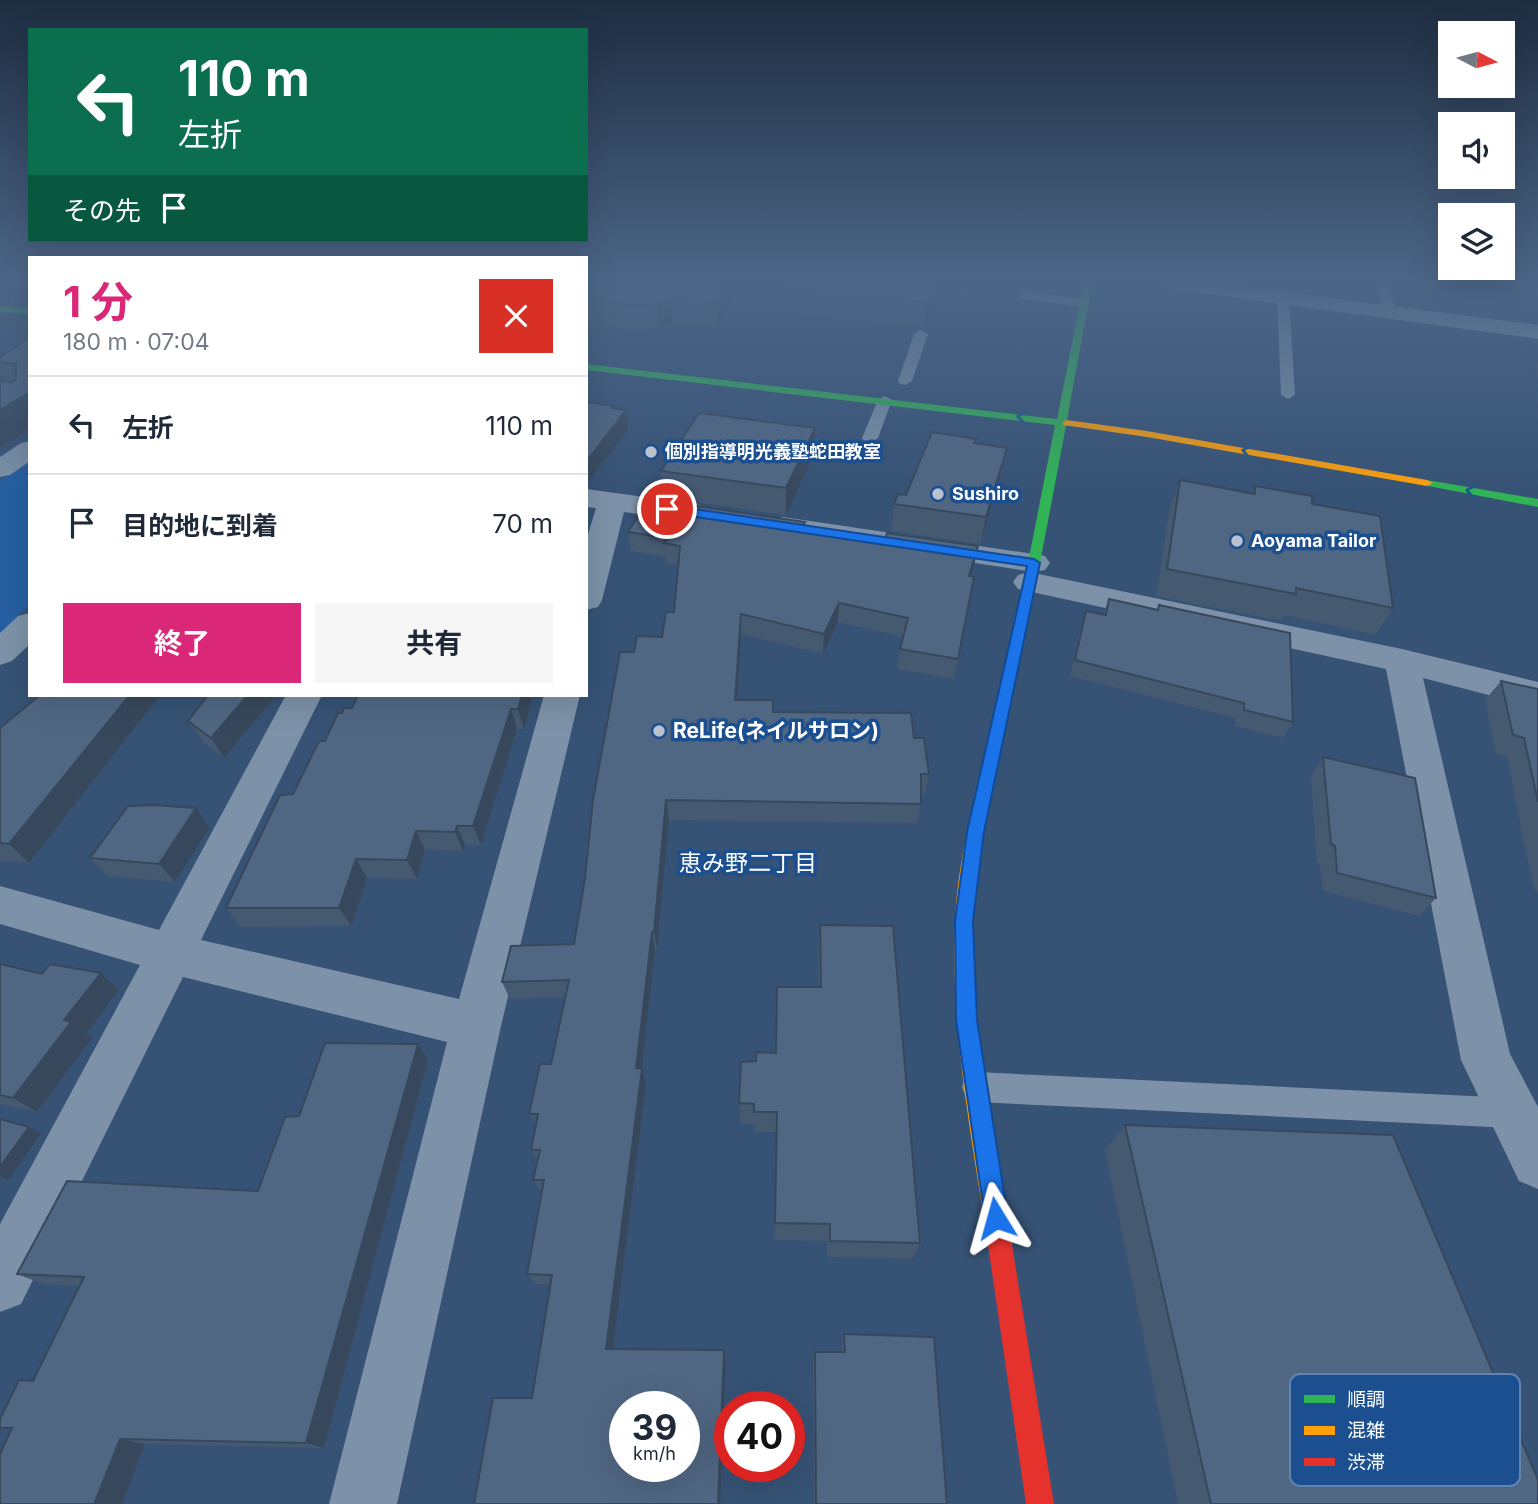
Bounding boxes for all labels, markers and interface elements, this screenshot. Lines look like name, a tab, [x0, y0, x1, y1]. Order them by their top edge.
north arrow	[1438, 21, 1516, 98]
map controls	[1438, 21, 1515, 280]
text: 110 m	[178, 49, 310, 108]
icon: left	[63, 56, 154, 147]
button: sound	[1438, 112, 1515, 189]
text: 左折	[178, 115, 242, 154]
icon: arrive	[155, 189, 193, 227]
text: その先	[63, 195, 141, 226]
button: layers	[1438, 203, 1515, 280]
text: 1 分	[63, 276, 133, 327]
button: close	[479, 279, 553, 353]
text: 180 m · 07:04	[63, 328, 210, 356]
icon: left	[63, 406, 101, 444]
text: 110 m	[485, 410, 553, 441]
one-way arrow	[1016, 410, 1028, 425]
text: 左折	[122, 412, 174, 443]
place label: 個別指導明光義塾蛇田教室	[664, 441, 881, 462]
marker: 個別指導明光義塾蛇田教室	[643, 444, 659, 460]
one-way arrow	[1241, 444, 1253, 459]
pin	[637, 479, 697, 539]
place label: Sushiro	[952, 483, 1019, 504]
one-way arrow	[1465, 484, 1477, 499]
marker: Sushiro	[930, 486, 946, 502]
icon: arrive	[648, 490, 686, 528]
icon: arrive	[63, 504, 101, 542]
text: 70 m	[492, 508, 553, 539]
text: 目的地に到着	[122, 510, 278, 541]
place label: Aoyama Tailor	[1251, 530, 1376, 551]
marker: Aoyama Tailor	[1229, 533, 1245, 549]
button: 終了	[63, 603, 301, 683]
button: 共有	[315, 603, 553, 683]
place label: ReLife(ネイルサロン)	[673, 718, 879, 743]
marker: ReLife(ネイルサロン)	[651, 723, 667, 739]
district label: 恵み野二丁目	[679, 849, 817, 877]
position arrow	[959, 1181, 1033, 1255]
legend	[1290, 1374, 1520, 1486]
text: 順調	[1347, 1388, 1385, 1411]
speed limit sign: 40	[714, 1391, 805, 1482]
text: 39	[632, 1406, 677, 1448]
text: 混雑	[1347, 1419, 1385, 1442]
text: km/h	[633, 1443, 676, 1464]
text: 渋滞	[1347, 1451, 1385, 1474]

